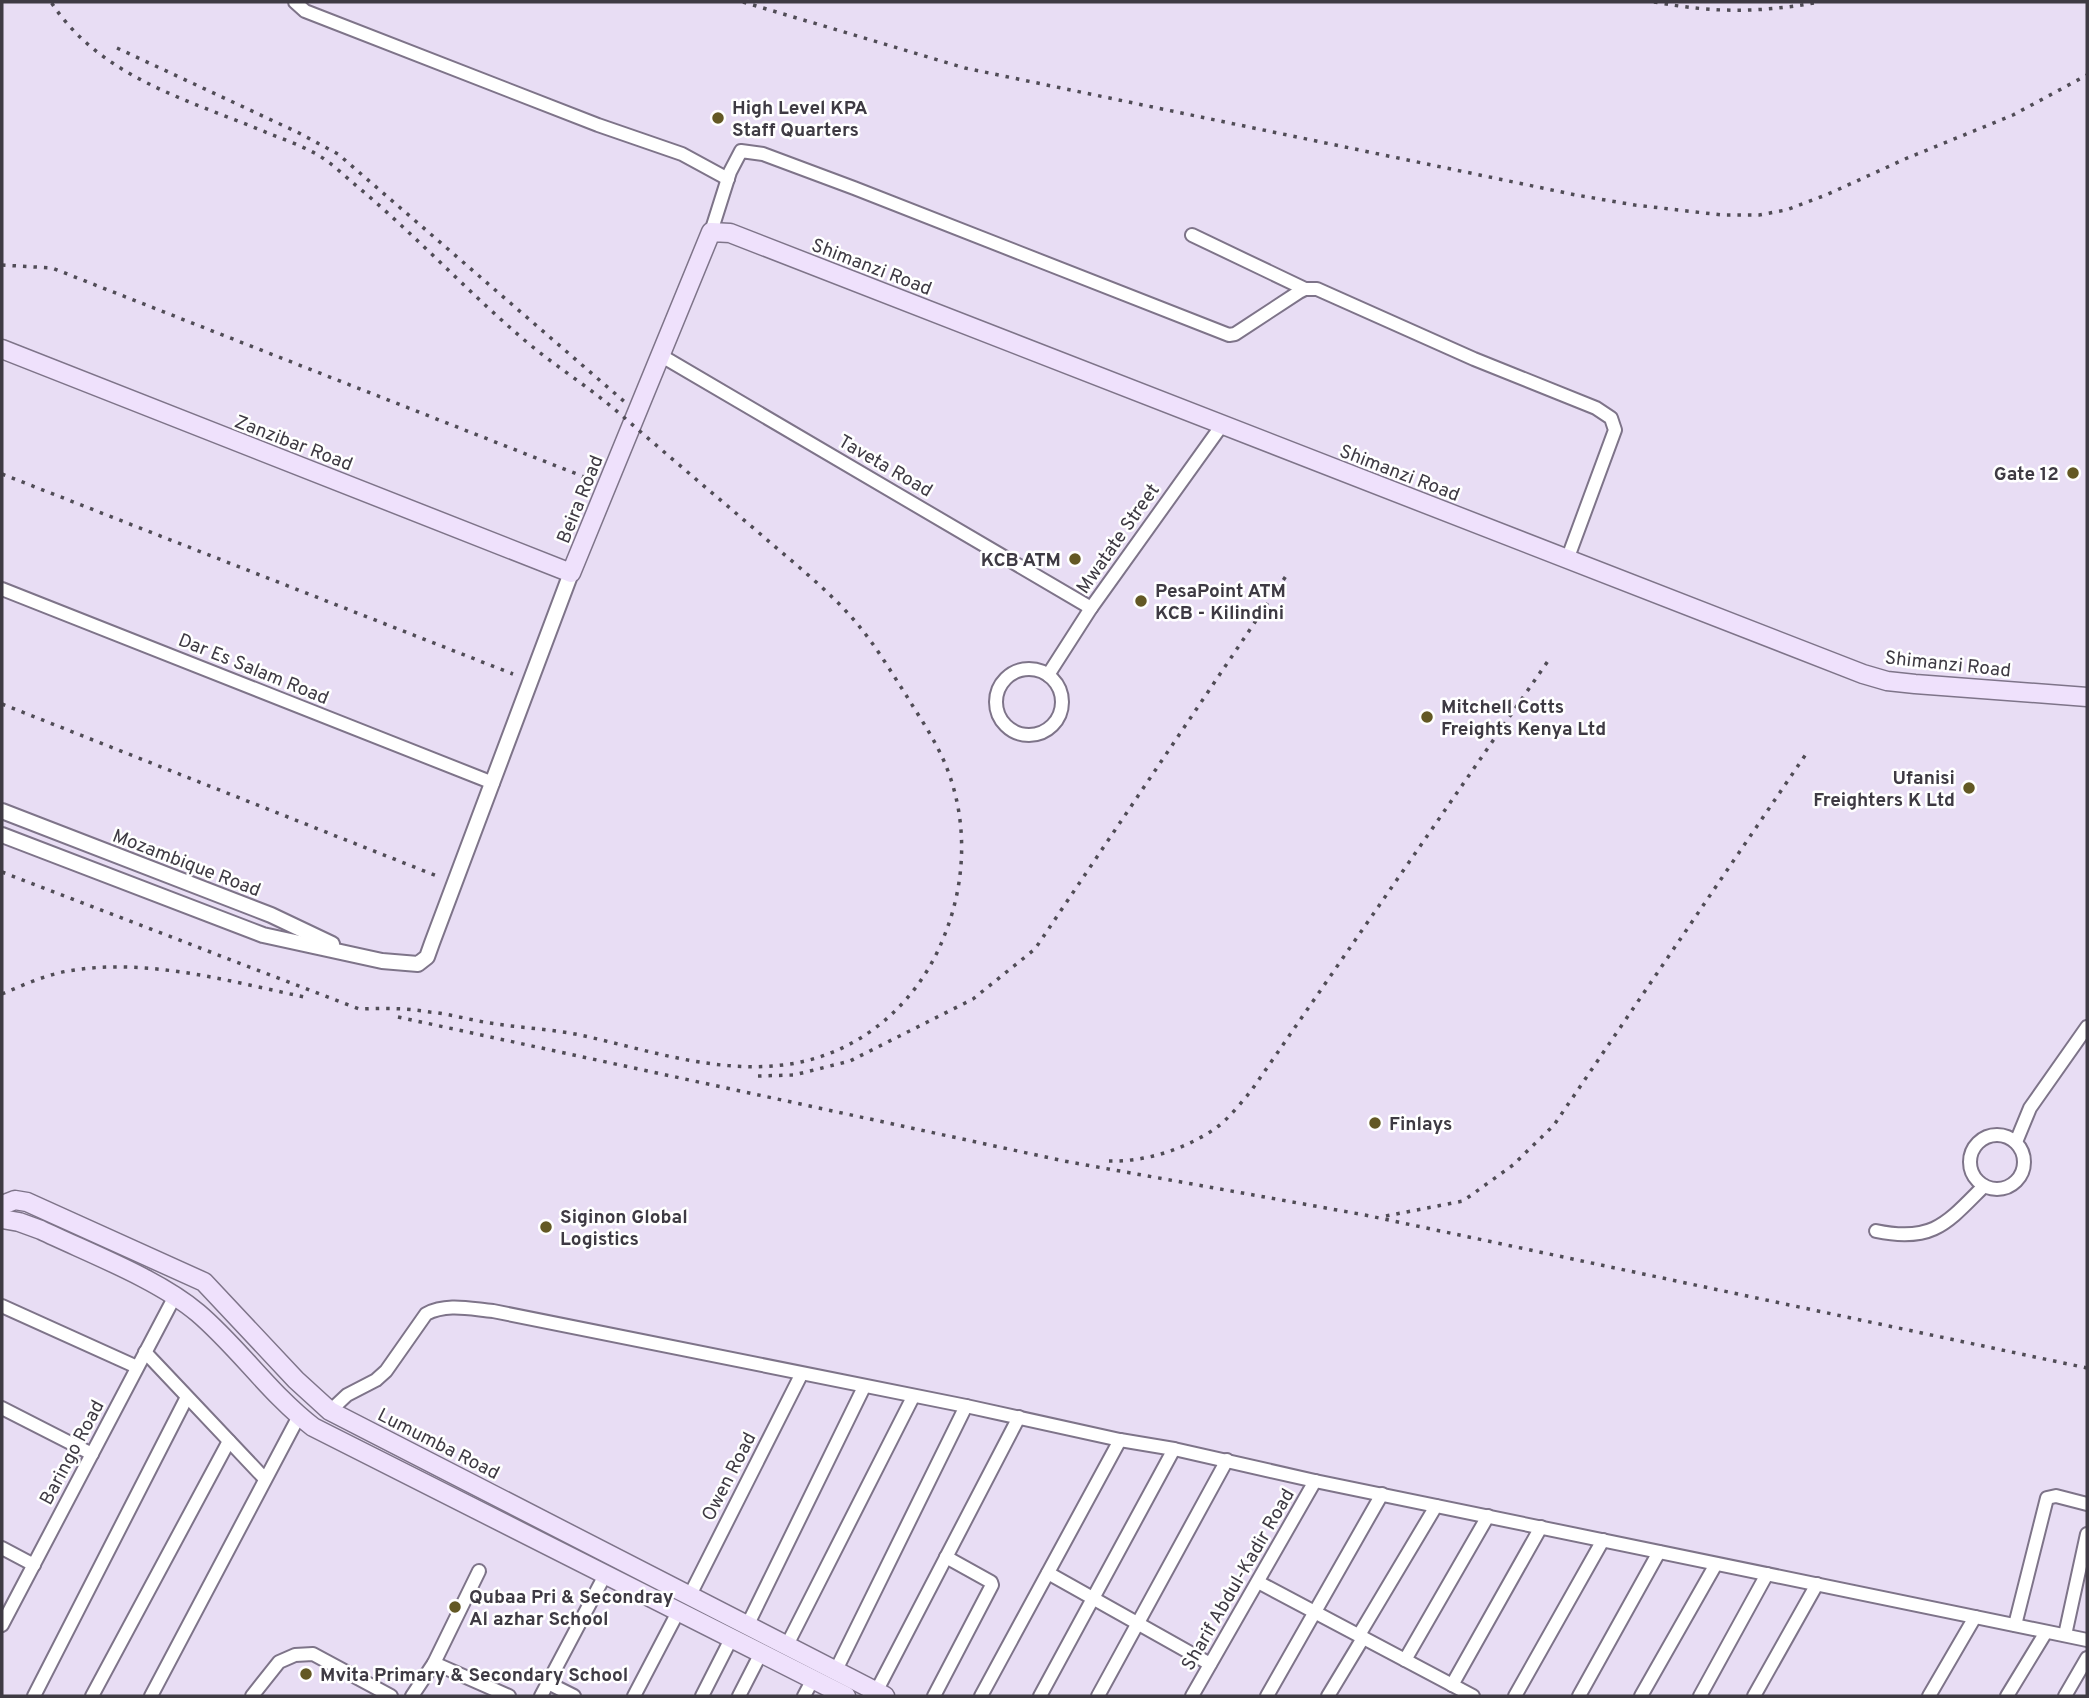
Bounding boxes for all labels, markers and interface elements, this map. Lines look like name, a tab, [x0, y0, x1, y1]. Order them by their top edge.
place label: High Level KPA Staff Quarters	[732, 97, 868, 143]
marker: High Level KPA Staff Quarters	[710, 110, 726, 126]
street label: Shimanzi Road	[808, 234, 935, 302]
street label: Zanzibar Road	[231, 410, 356, 477]
street label: Taveta Road	[834, 430, 936, 503]
street label: Shimanzi Road	[1336, 440, 1463, 508]
street label: Beira Road	[552, 452, 609, 547]
place label: Gate 12	[1994, 463, 2059, 487]
marker: Gate 12	[2065, 465, 2081, 481]
street label: Mwatate Street	[1072, 479, 1165, 599]
place label: KCB ATM	[981, 549, 1061, 573]
marker: KCB ATM	[1067, 551, 1083, 567]
place label: PesaPoint ATM KCB - Kilindini	[1155, 580, 1286, 626]
marker: PesaPoint ATM KCB - Kilindini	[1133, 593, 1149, 609]
street label: Dar Es Salam Road	[174, 629, 332, 711]
street label: Shimanzi Road	[1883, 646, 2012, 684]
place label: Mitchell Cotts Freights Kenya Ltd	[1441, 696, 1606, 742]
marker: Mitchell Cotts Freights Kenya Ltd	[1419, 709, 1435, 725]
place label: Ufanisi Freighters K Ltd	[1813, 767, 1955, 813]
marker: Ufanisi Freighters K Ltd	[1961, 780, 1977, 796]
street label: Mozambique Road	[109, 825, 264, 903]
place label: Finlays	[1389, 1113, 1452, 1137]
marker: Finlays	[1367, 1115, 1383, 1131]
place label: Siginon Global Logistics	[560, 1206, 688, 1252]
marker: Siginon Global Logistics	[538, 1219, 554, 1235]
street label: Baringo Road	[35, 1396, 111, 1510]
street label: Lumumba Road	[373, 1404, 503, 1486]
street label: Owen Road	[697, 1428, 762, 1525]
street label: Sharif Abdul-Kadir Road	[1177, 1485, 1301, 1675]
place label: Qubaa Pri & Secondray Al azhar School	[469, 1586, 674, 1632]
marker: Qubaa Pri & Secondray Al azhar School	[447, 1599, 463, 1615]
place label: Mvita Primary & Secondary School	[320, 1664, 628, 1688]
marker: Mvita Primary & Secondary School	[298, 1666, 314, 1682]

